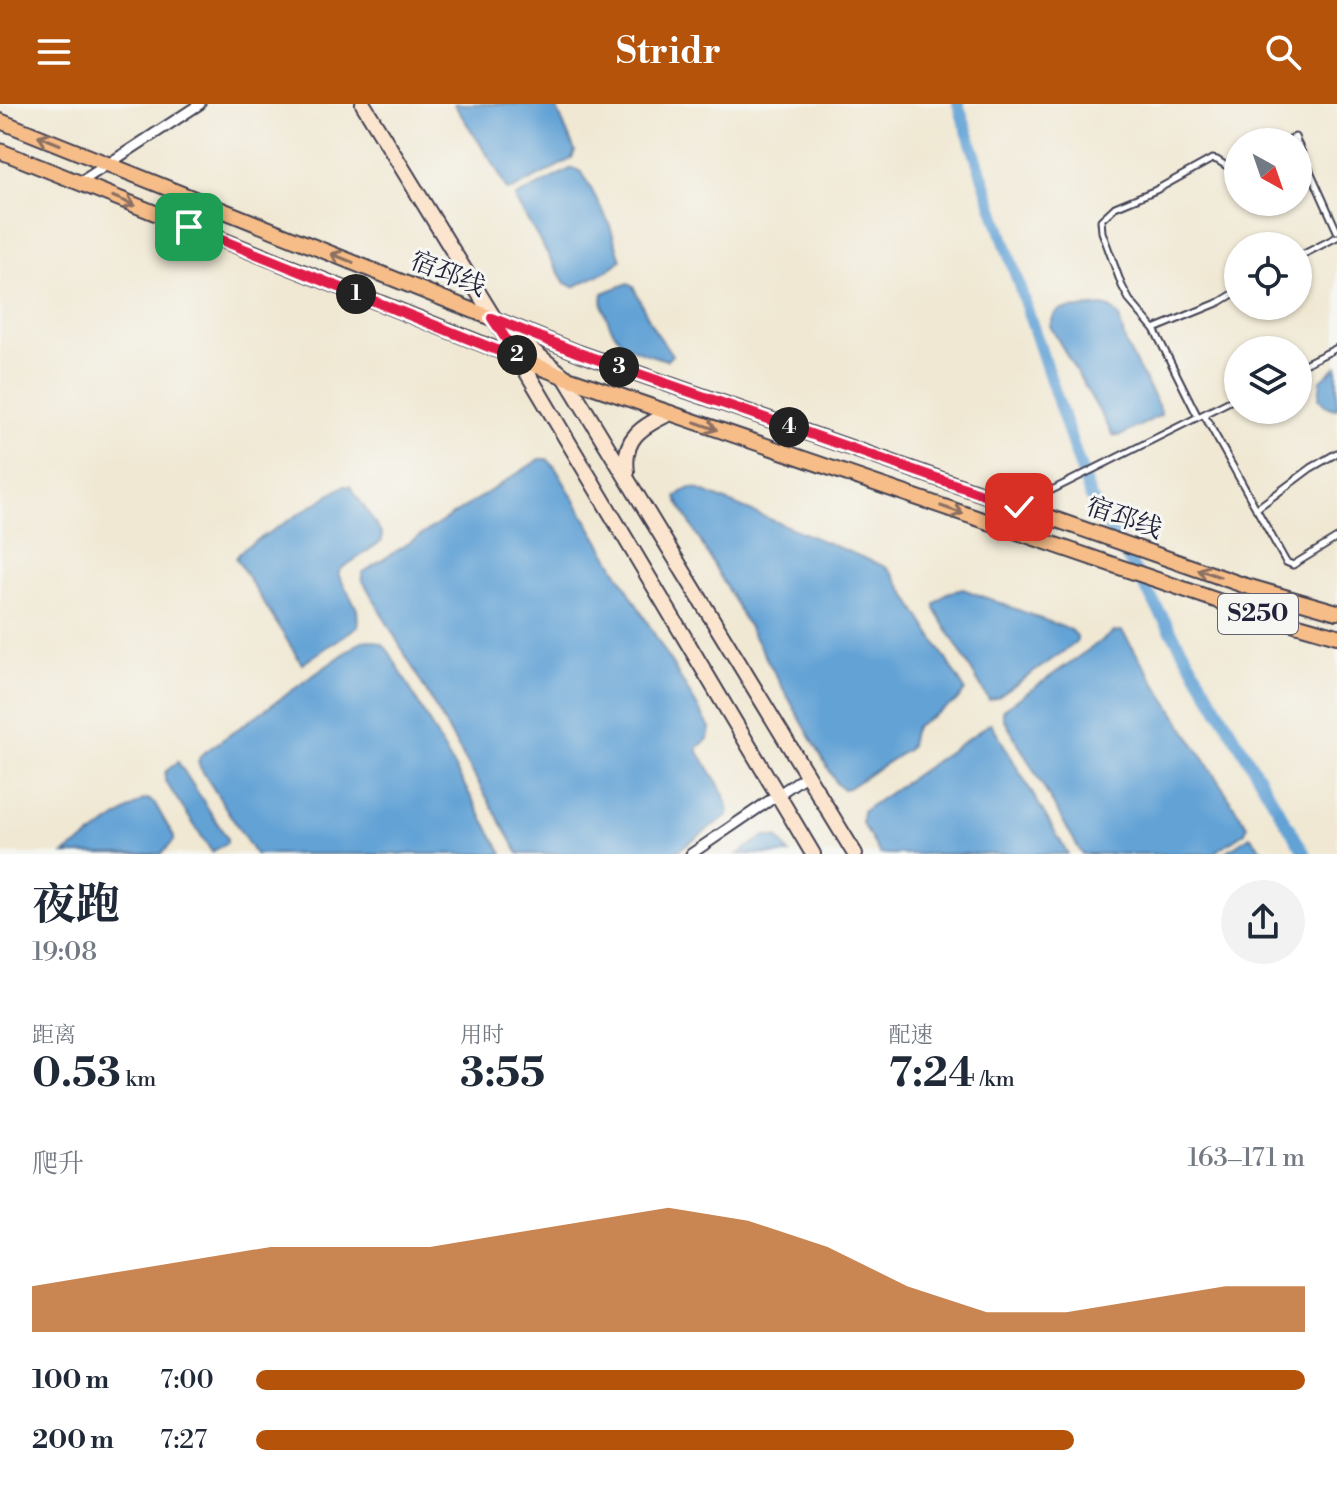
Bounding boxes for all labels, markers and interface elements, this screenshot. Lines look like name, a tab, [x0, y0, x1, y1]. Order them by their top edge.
icon: menu	[32, 30, 76, 74]
text: Stridr	[616, 30, 721, 75]
icon: search	[1261, 30, 1305, 74]
north arrow	[1224, 128, 1312, 216]
map controls	[1224, 128, 1312, 424]
one-way arrow	[37, 132, 62, 146]
pin	[155, 193, 223, 261]
one-way arrow	[111, 195, 136, 209]
icon: arrive	[167, 205, 211, 249]
button: locate	[1224, 232, 1312, 320]
street label: 宿邳线	[406, 245, 490, 303]
one-way arrow	[330, 250, 355, 264]
pin: 1	[336, 274, 376, 314]
text: 1	[351, 280, 361, 307]
pin: 2	[497, 335, 537, 375]
button: layers	[1224, 336, 1312, 424]
text: 2	[510, 341, 524, 368]
pin: 3	[599, 347, 639, 387]
text: 3	[612, 353, 626, 380]
pin: 4	[769, 407, 809, 447]
text: 4	[782, 413, 796, 440]
one-way arrow	[694, 419, 719, 434]
pin	[985, 473, 1053, 541]
icon: check	[997, 485, 1041, 529]
street label: 宿邳线	[1082, 490, 1166, 546]
one-way arrow	[939, 504, 964, 519]
one-way arrow	[1197, 565, 1222, 579]
road number: S250	[1218, 594, 1298, 634]
text: 夜跑	[32, 878, 120, 933]
button: share	[1221, 880, 1305, 964]
text: 19:08	[32, 936, 97, 968]
text: 距离	[32, 1022, 76, 1049]
text: 用时	[460, 1022, 504, 1049]
text: 配速	[889, 1022, 933, 1049]
text: 0.53	[32, 1049, 121, 1099]
text: 3:55	[460, 1049, 545, 1099]
text: 7:24	[889, 1049, 975, 1099]
text: km	[121, 1066, 156, 1093]
text: /km	[975, 1066, 1015, 1093]
text: 163–171 m	[1187, 1142, 1305, 1174]
text: 爬升	[32, 1148, 84, 1180]
text: 100 m	[32, 1364, 109, 1396]
text: 7:00	[160, 1364, 214, 1396]
text: 200 m	[32, 1424, 114, 1456]
text: 7:27	[160, 1424, 207, 1456]

